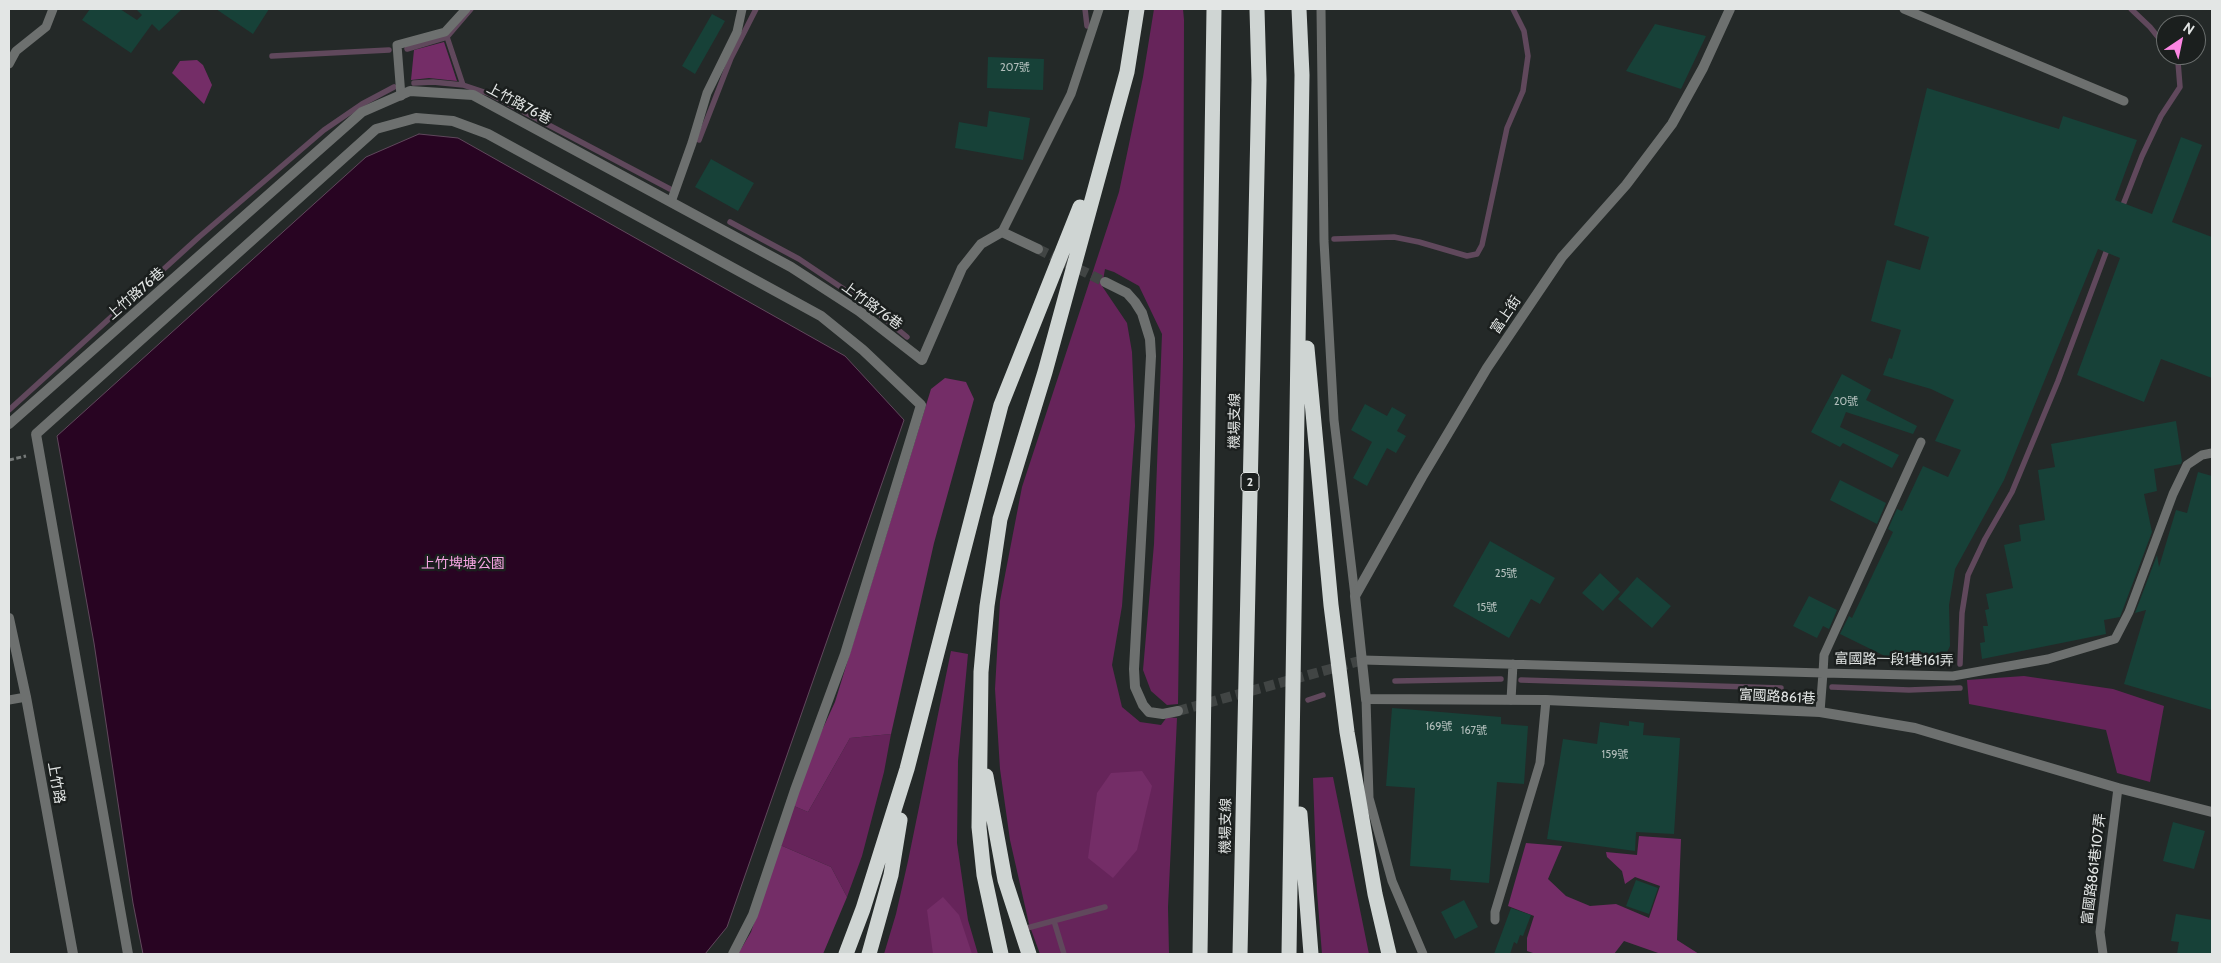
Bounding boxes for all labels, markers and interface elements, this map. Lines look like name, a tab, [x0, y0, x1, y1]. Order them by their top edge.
north arrow	[2156, 15, 2206, 65]
text: N	[2180, 18, 2198, 39]
house number: 207號	[1000, 61, 1030, 75]
street label: 上竹路76巷	[484, 80, 554, 128]
street label: 上竹路76巷	[104, 264, 168, 324]
street label: 上竹路76巷	[838, 278, 906, 334]
street label: 富上街	[1487, 293, 1525, 337]
street label: 機場支線	[1226, 393, 1244, 449]
house number: 20號	[1834, 395, 1858, 409]
road number: 2	[1241, 472, 1259, 492]
park label: 上竹埤塘公園	[421, 556, 505, 572]
house number: 25號	[1495, 567, 1517, 581]
house number: 15號	[1477, 601, 1497, 615]
street label: 富國路一段1巷161弄	[1834, 651, 1954, 669]
street label: 富國路861巷	[1738, 687, 1816, 707]
house number: 169號	[1425, 720, 1453, 734]
house number: 167號	[1461, 724, 1487, 738]
house number: 159號	[1602, 748, 1628, 762]
street label: 上竹路	[44, 761, 68, 805]
street label: 機場支線	[1217, 798, 1235, 854]
street label: 富國路861巷107弄	[2079, 812, 2109, 926]

